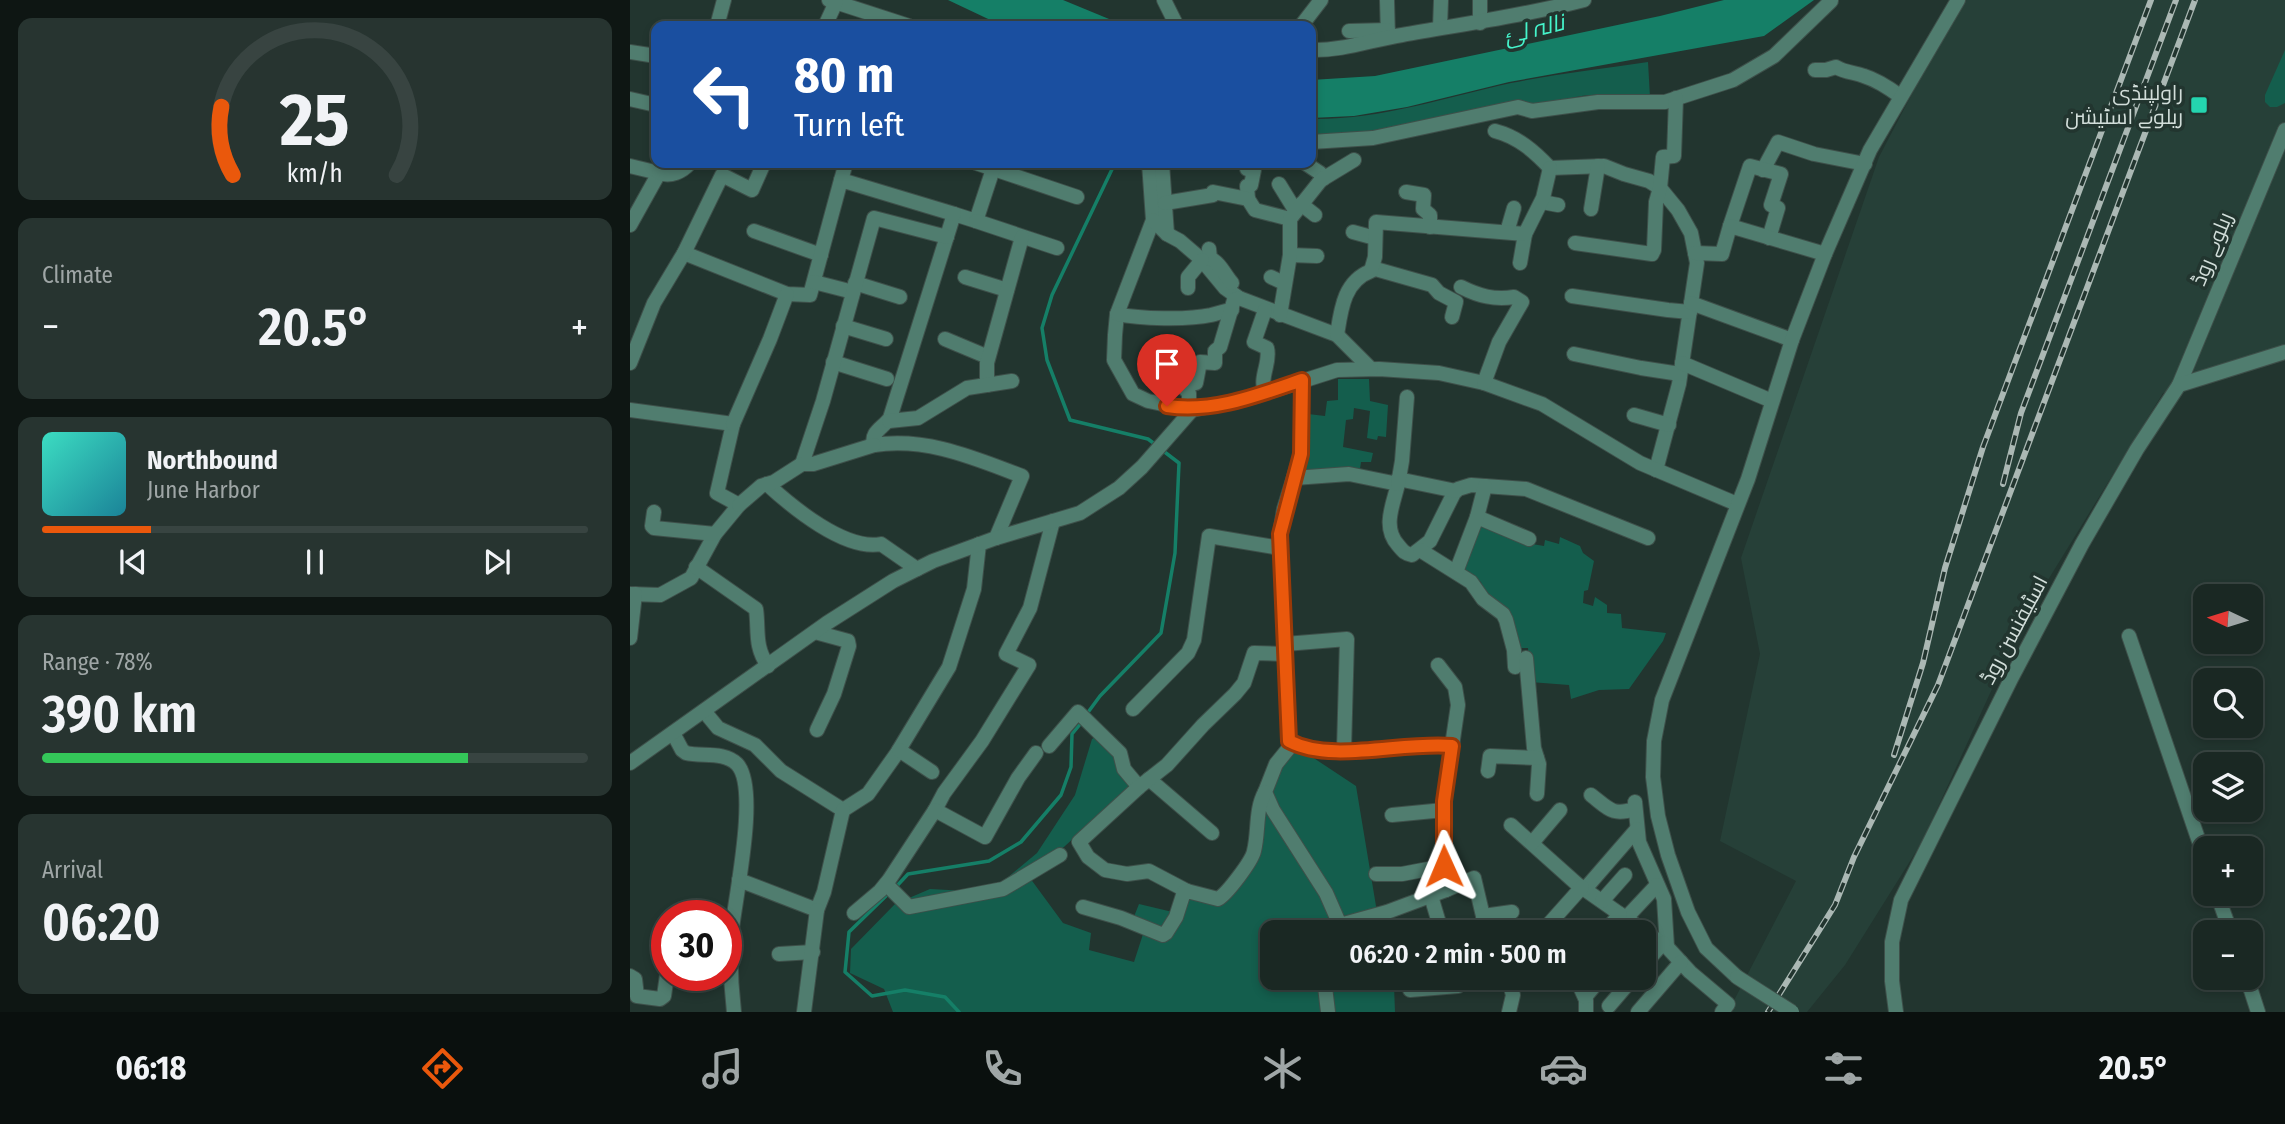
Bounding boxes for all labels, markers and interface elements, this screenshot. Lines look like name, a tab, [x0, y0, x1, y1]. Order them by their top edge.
water label: نالہ لئ	[1501, 7, 1570, 50]
text: 80 m	[794, 46, 894, 105]
icon: left	[679, 49, 770, 140]
text: 25	[279, 77, 350, 164]
place label: راولپنڈی ریلوے اسٹیشن	[2065, 80, 2183, 130]
marker: راولپنڈی ریلوے اسٹیشن	[2189, 95, 2209, 115]
text: Turn left	[794, 106, 904, 144]
text: km/h	[287, 159, 343, 189]
street label: ریلوے روڈ	[2186, 208, 2238, 290]
text: Climate	[42, 261, 113, 289]
text: 20.5°	[258, 296, 372, 359]
text: −	[42, 304, 59, 350]
text: +	[571, 304, 588, 350]
pin	[1137, 334, 1197, 406]
icon: arrive	[1148, 345, 1186, 383]
text: Northbound	[147, 445, 278, 476]
text: June Harbor	[147, 476, 260, 504]
icon: previous	[114, 543, 152, 581]
icon: pause	[296, 543, 334, 581]
icon: next	[478, 543, 516, 581]
street label: اسٹیفنسن روڈ	[1975, 571, 2053, 689]
north arrow	[2193, 584, 2263, 654]
map controls	[2193, 584, 2263, 990]
text: Range · 78%	[42, 648, 153, 676]
button: search	[2193, 668, 2263, 738]
text: 390 km	[42, 683, 197, 746]
button: layers	[2193, 752, 2263, 822]
position arrow	[1407, 829, 1481, 903]
button: +	[2193, 836, 2263, 906]
text: Arrival	[42, 856, 103, 884]
text: 06:20	[42, 891, 161, 954]
speed limit sign: 30	[651, 900, 742, 991]
button: −	[2193, 920, 2263, 990]
text: 06:20 · 2 min · 500 m	[1349, 939, 1567, 970]
icon: directions	[418, 1044, 467, 1093]
icon: music	[698, 1044, 747, 1093]
icon: phone	[978, 1044, 1027, 1093]
icon: climate	[1258, 1044, 1307, 1093]
icon: car	[1539, 1044, 1588, 1093]
icon: filters	[1819, 1044, 1868, 1093]
text: 06:18	[116, 1049, 187, 1087]
text: 20.5°	[2099, 1049, 2169, 1087]

